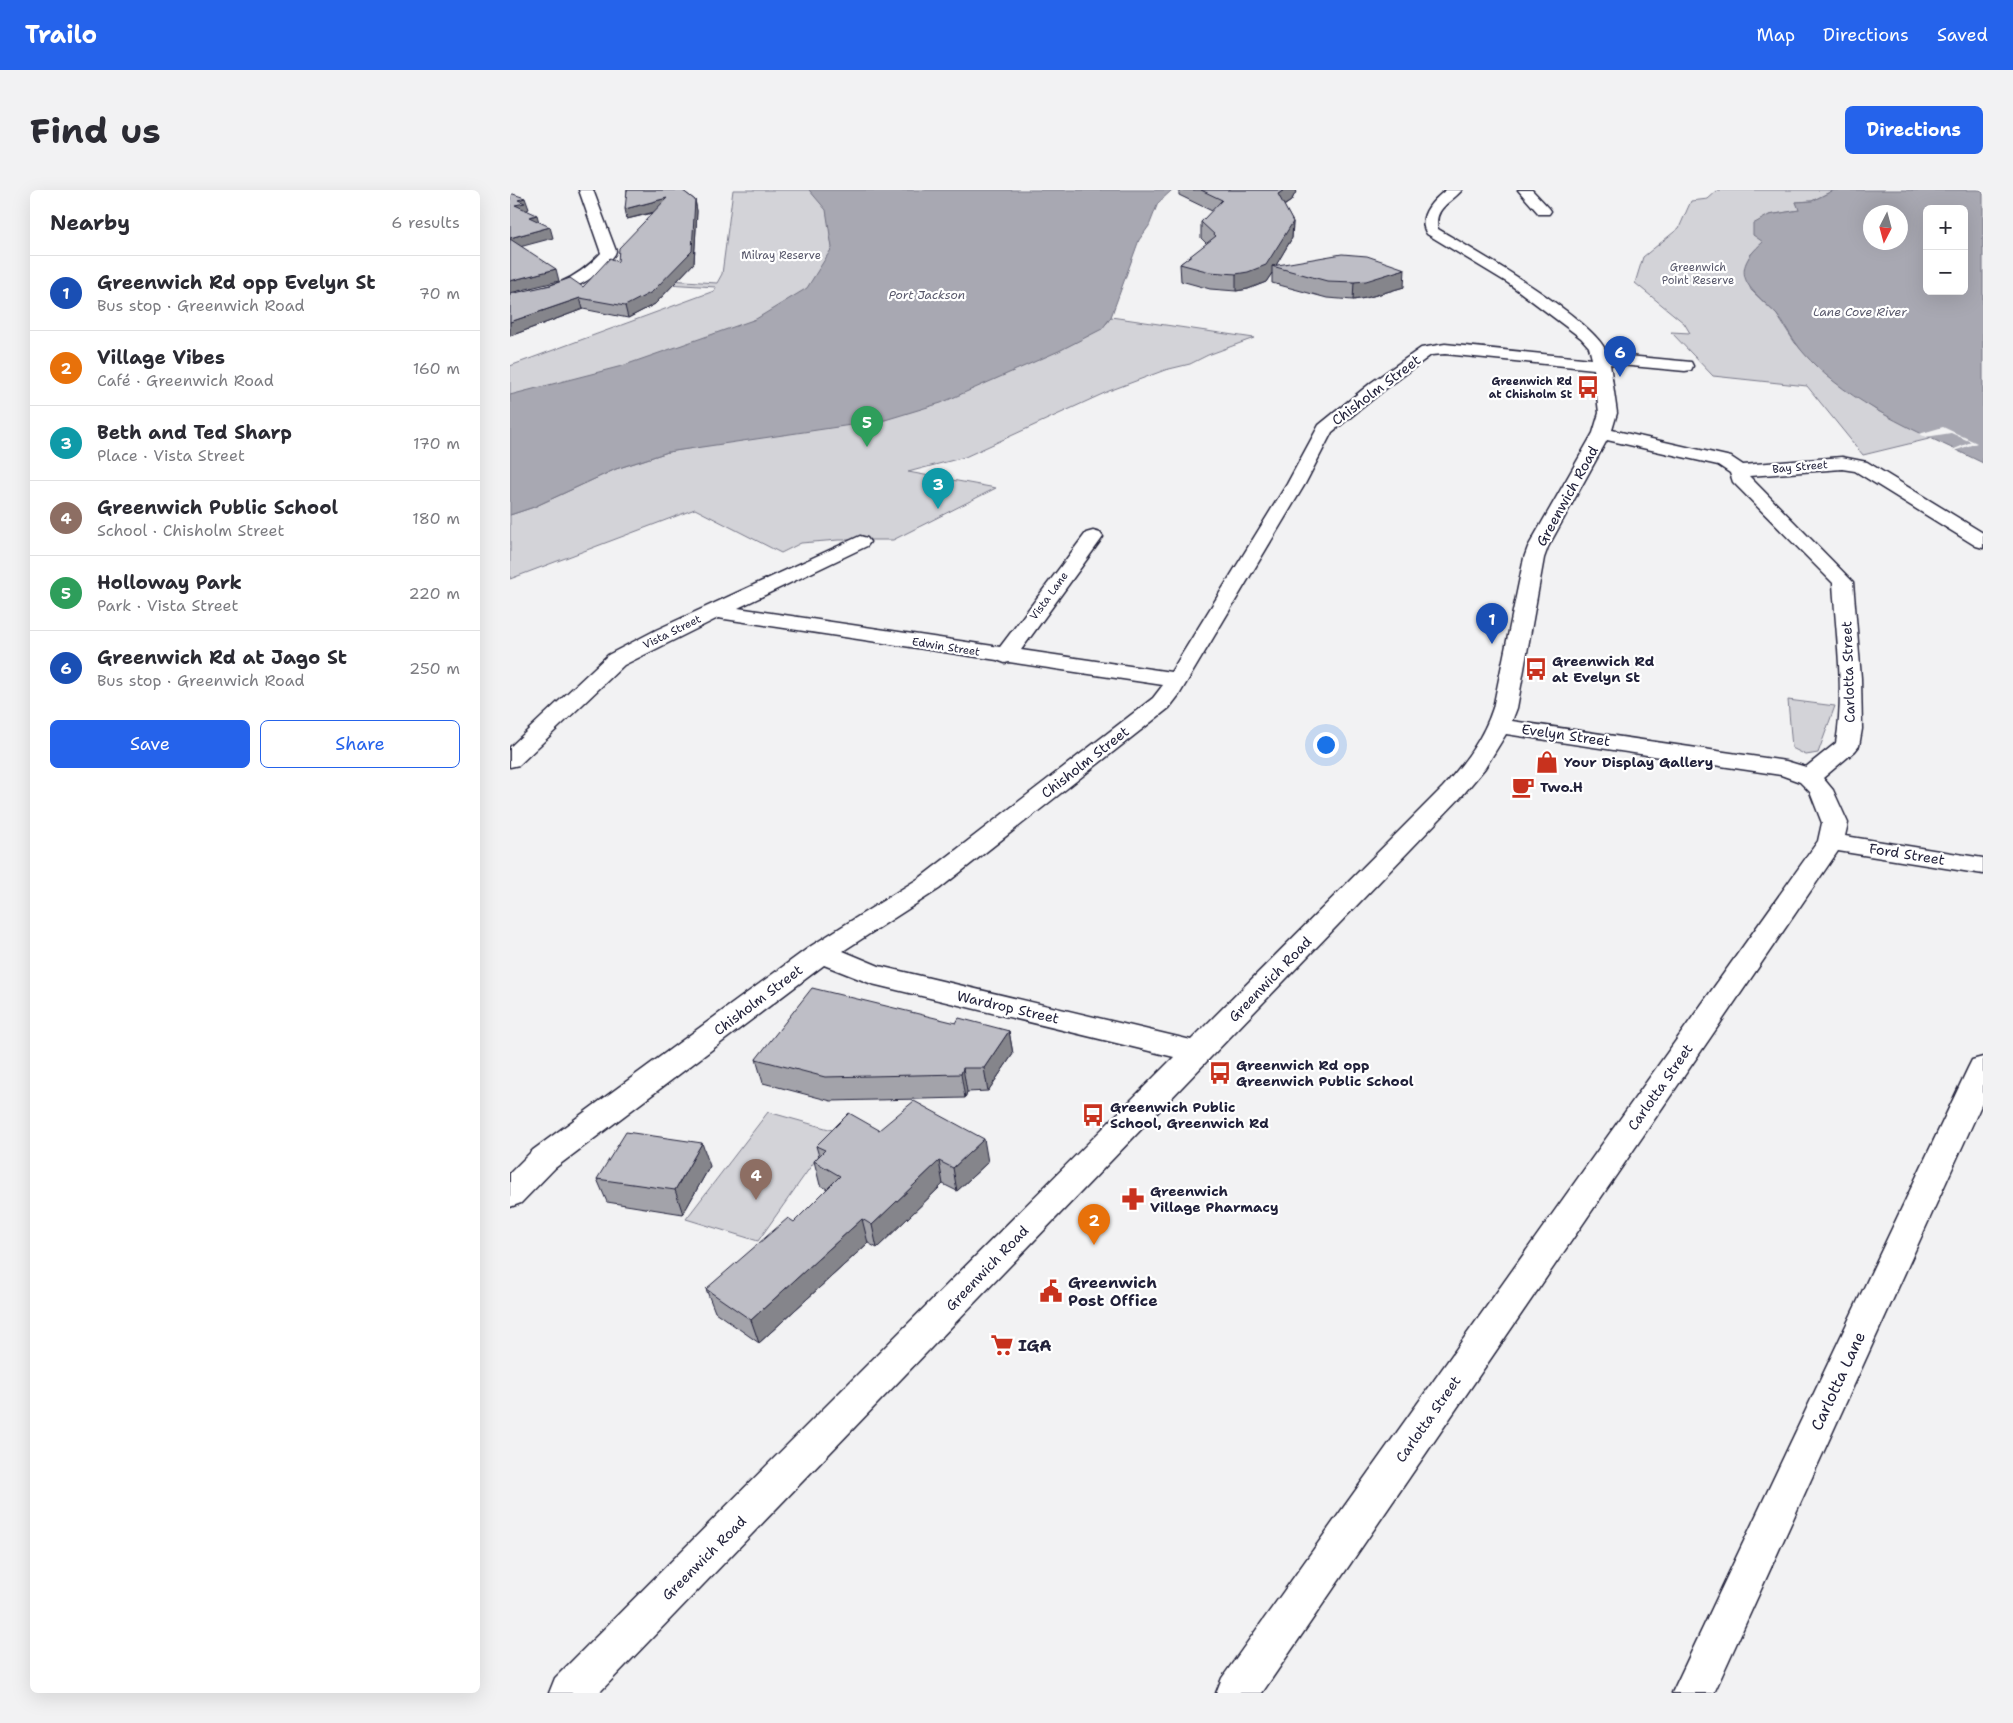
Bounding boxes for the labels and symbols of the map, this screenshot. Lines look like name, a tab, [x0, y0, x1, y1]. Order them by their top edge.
north arrow	[1863, 205, 1908, 250]
park label: Milray Reserve	[741, 248, 821, 263]
park label: Greenwich Point Reserve	[1662, 260, 1734, 288]
water label: Port Jackson	[889, 287, 965, 303]
water label: Lane Cove River	[1813, 304, 1907, 320]
pin: 6	[1604, 336, 1636, 377]
street label: Chisholm Street	[1328, 351, 1424, 429]
place label: Greenwich Rd at Chisholm St	[1489, 374, 1573, 402]
bus stop icon: Greenwich Rd at Chisholm St	[1575, 374, 1601, 400]
pin: 5	[851, 406, 883, 447]
street label: Greenwich Road	[1532, 443, 1602, 549]
street label: Bay Street	[1772, 457, 1828, 477]
pin: 3	[922, 468, 954, 509]
street label: Vista Lane	[1026, 569, 1072, 623]
pin: 1	[1476, 603, 1508, 644]
street label: Vista Street	[640, 611, 704, 653]
street label: Carlotta Street	[1837, 621, 1859, 723]
street label: Edwin Street	[911, 634, 981, 660]
place label: Greenwich Rd at Evelyn St	[1552, 652, 1655, 686]
bus stop icon: Greenwich Rd at Evelyn St	[1523, 656, 1549, 682]
street label: Evelyn Street	[1520, 720, 1612, 750]
street label: Chisholm Street	[1037, 722, 1133, 802]
your location	[1313, 732, 1339, 758]
shop icon: Your Display Gallery	[1534, 749, 1560, 775]
place label: Your Display Gallery	[1564, 753, 1713, 771]
cafe icon: Two.H	[1510, 774, 1536, 800]
place label: Two.H	[1540, 778, 1583, 796]
street label: Ford Street	[1868, 839, 1946, 869]
street label: Greenwich Road	[1225, 932, 1315, 1025]
street label: Chisholm Street	[710, 961, 806, 1039]
street label: Wardrop Street	[955, 986, 1061, 1028]
street label: Carlotta Street	[1623, 1040, 1697, 1134]
place label: Greenwich Rd opp Greenwich Public School	[1236, 1056, 1414, 1090]
bus stop icon: Greenwich Rd opp Greenwich Public School	[1207, 1060, 1233, 1086]
place label: Greenwich Public School, Greenwich Rd	[1110, 1098, 1269, 1132]
bus stop icon: Greenwich Public School, Greenwich Rd	[1080, 1102, 1106, 1128]
pin: 4	[740, 1159, 772, 1200]
place label: Greenwich Village Pharmacy	[1150, 1182, 1279, 1216]
pharmacy icon: Greenwich Village Pharmacy	[1120, 1186, 1146, 1212]
pin: 2	[1078, 1204, 1110, 1245]
street label: Greenwich Road	[942, 1221, 1032, 1314]
place label: Greenwich Post Office	[1068, 1272, 1158, 1311]
public building icon: Greenwich Post Office	[1038, 1278, 1064, 1304]
street label: Carlotta Lane	[1806, 1328, 1870, 1434]
supermarket icon: IGA	[989, 1332, 1015, 1358]
place label: IGA	[1018, 1335, 1052, 1356]
street label: Carlotta Street	[1391, 1372, 1465, 1466]
street label: Greenwich Road	[658, 1512, 750, 1604]

